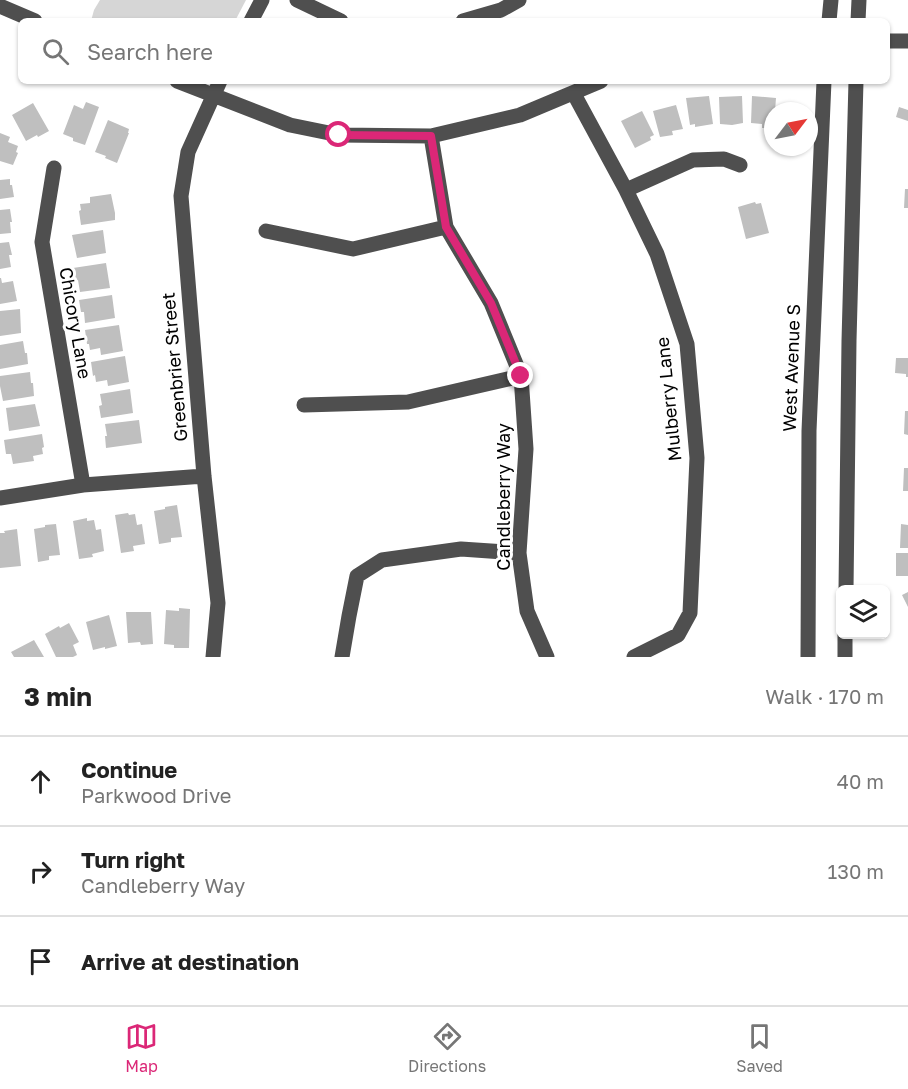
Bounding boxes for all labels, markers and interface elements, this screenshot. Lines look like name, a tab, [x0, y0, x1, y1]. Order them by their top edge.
search box	[18, 18, 890, 84]
icon: search	[39, 35, 72, 68]
text: Search here	[87, 38, 213, 65]
north arrow	[764, 102, 818, 156]
route start	[325, 121, 351, 147]
street label: Chicory Lane	[55, 265, 97, 380]
street label: Greenbrier Street	[157, 292, 191, 443]
street label: West Avenue S	[778, 304, 804, 432]
street label: Mulberry Lane	[651, 336, 685, 462]
route end	[507, 362, 533, 388]
street label: Candleberry Way	[492, 423, 514, 571]
map controls	[836, 585, 890, 639]
button: layers	[836, 585, 890, 639]
text: 3 min	[24, 681, 92, 712]
text: Walk · 170 m	[765, 684, 884, 708]
text: Continue	[81, 756, 177, 783]
icon: ahead	[24, 765, 57, 798]
text: 40 m	[837, 769, 884, 793]
text: Parkwood Drive	[81, 783, 231, 807]
text: Turn right	[81, 846, 185, 873]
icon: right	[24, 855, 57, 888]
text: 130 m	[828, 859, 884, 883]
text: Candleberry Way	[81, 873, 245, 897]
icon: arrive	[24, 945, 57, 978]
text: Arrive at destination	[81, 948, 299, 975]
tab: Map	[125, 1020, 158, 1076]
tab: Directions	[408, 1020, 486, 1076]
tab: Saved	[736, 1020, 783, 1076]

